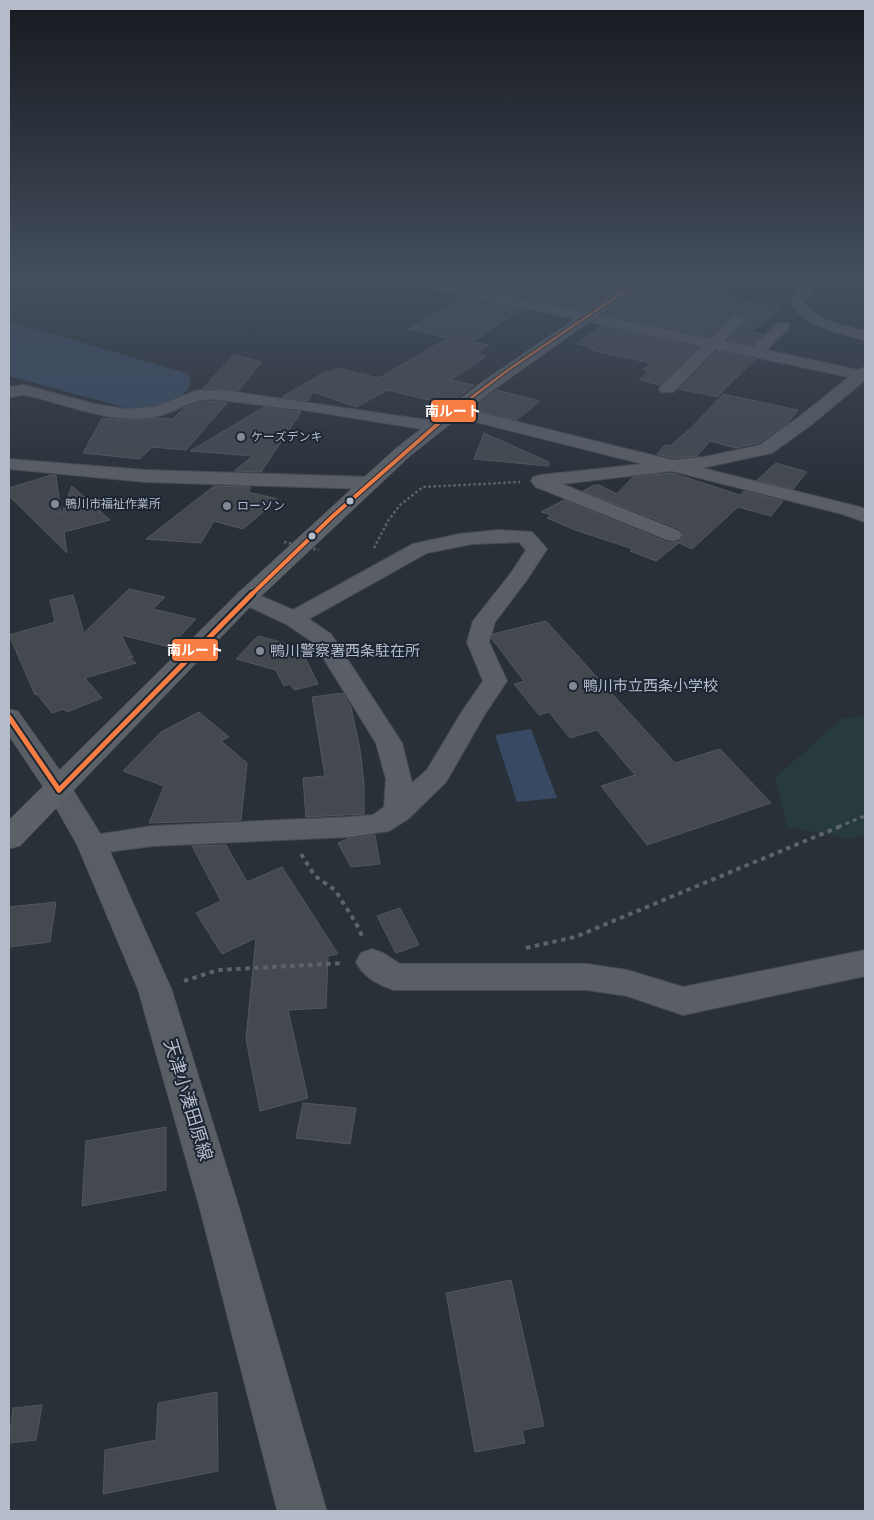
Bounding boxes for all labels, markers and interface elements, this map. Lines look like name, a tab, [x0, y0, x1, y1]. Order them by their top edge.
line badge: 南ルート	[430, 399, 477, 423]
text: 南ルート	[425, 403, 481, 420]
place label: ケーズデンキ	[251, 430, 322, 445]
marker: ケーズデンキ	[235, 431, 247, 443]
unlabelled marker	[345, 496, 355, 506]
place label: 鴨川市福祉作業所	[65, 497, 161, 512]
marker: 鴨川市福祉作業所	[49, 498, 61, 510]
place label: ローソン	[237, 499, 285, 514]
marker: ローソン	[221, 500, 233, 512]
unlabelled marker	[307, 531, 317, 541]
line badge: 南ルート	[171, 638, 219, 662]
text: 南ルート	[167, 642, 223, 659]
place label: 鴨川警察署西条駐在所	[270, 642, 420, 660]
marker: 鴨川警察署西条駐在所	[254, 645, 266, 657]
place label: 鴨川市立西条小学校	[583, 677, 718, 695]
marker: 鴨川市立西条小学校	[567, 680, 579, 692]
street label: 天津小湊田原線	[159, 1037, 217, 1163]

